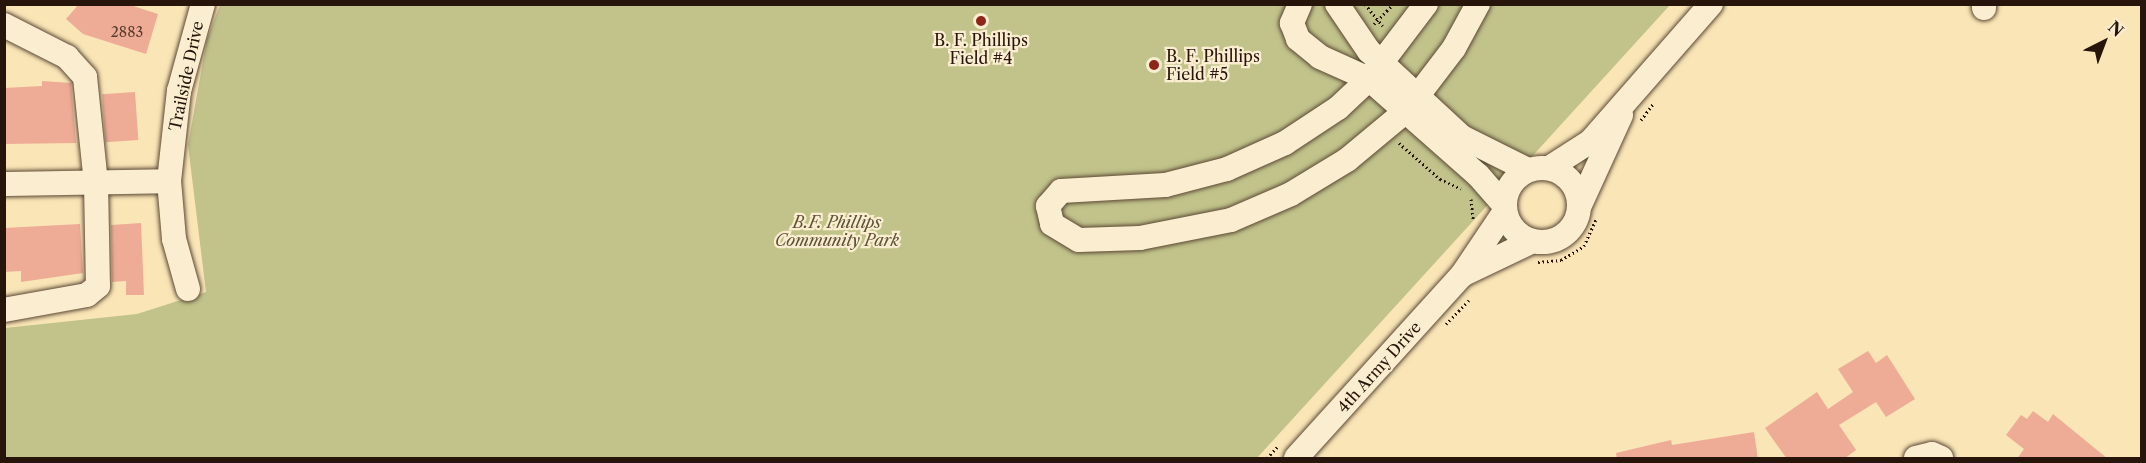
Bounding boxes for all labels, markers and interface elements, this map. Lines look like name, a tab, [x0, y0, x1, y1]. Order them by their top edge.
north arrow	[2074, 12, 2134, 72]
marker: B. F. Phillips Field #4	[974, 14, 988, 28]
text: N	[2104, 17, 2128, 41]
street label: Trailside Drive	[165, 19, 207, 133]
house number: 2883	[111, 24, 143, 40]
place label: B. F. Phillips Field #4	[934, 30, 1028, 68]
place label: B. F. Phillips Field #5	[1166, 46, 1260, 84]
marker: B. F. Phillips Field #5	[1147, 58, 1161, 72]
park label: B.F. Phillips Community Park	[775, 212, 899, 250]
street label: 4th Army Drive	[1333, 317, 1425, 417]

